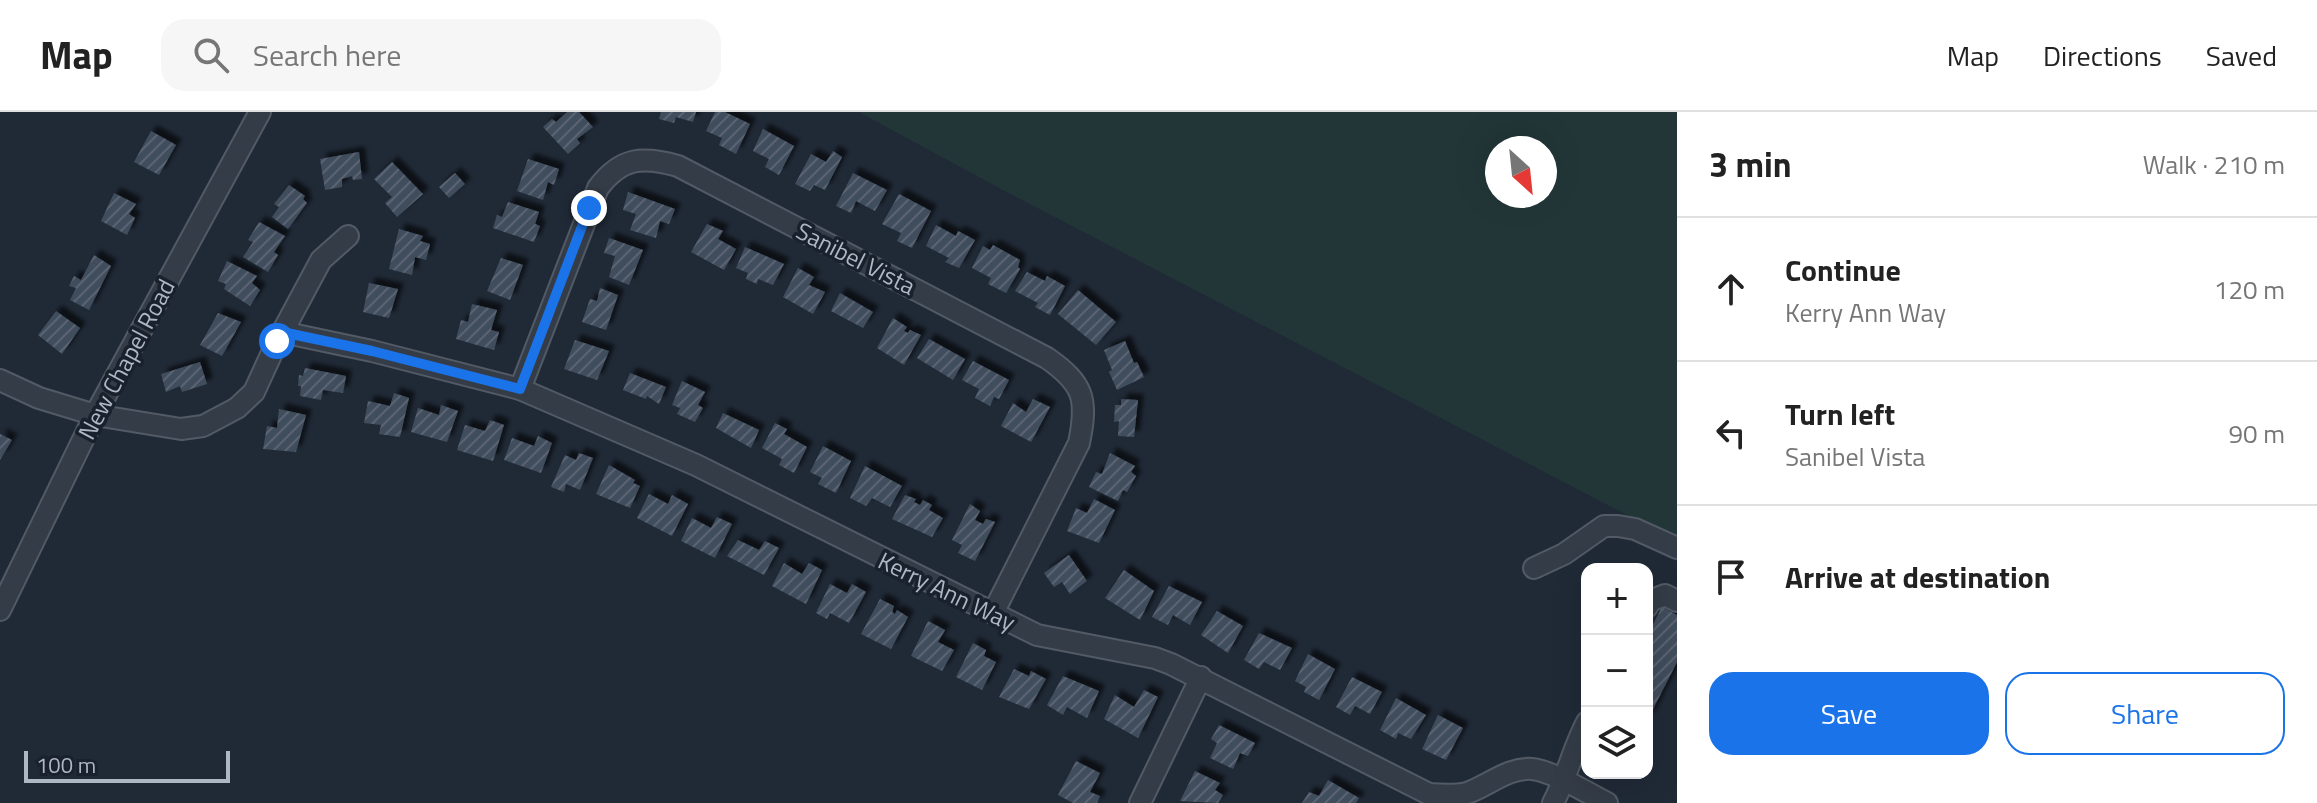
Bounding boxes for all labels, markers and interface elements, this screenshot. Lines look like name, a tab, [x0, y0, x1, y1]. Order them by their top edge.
search box	[161, 19, 721, 91]
text: Map	[40, 26, 113, 84]
text: Search here	[253, 32, 402, 78]
icon: search	[189, 33, 233, 77]
text: Map	[1947, 34, 1999, 77]
text: Directions	[2043, 34, 2162, 77]
text: Saved	[2206, 34, 2277, 77]
north arrow	[1485, 136, 1557, 208]
text: 3 min	[1709, 138, 1792, 190]
text: Walk · 210 m	[2143, 145, 2285, 184]
route end	[571, 190, 607, 226]
street label: Sanibel Vista	[790, 213, 922, 303]
text: Continue	[1785, 247, 1901, 293]
icon: ahead	[1709, 267, 1753, 311]
text: 120 m	[2214, 270, 2285, 309]
street label: New Chapel Road	[69, 272, 183, 446]
text: Kerry Ann Way	[1785, 293, 1946, 332]
route start	[259, 323, 295, 359]
text: Turn left	[1785, 391, 1895, 437]
icon: left	[1709, 411, 1753, 455]
text: 90 m	[2228, 414, 2285, 453]
text: Sanibel Vista	[1785, 437, 1925, 476]
street label: Kerry Ann Way	[872, 542, 1022, 640]
text: Arrive at destination	[1785, 554, 2050, 600]
icon: arrive	[1709, 555, 1753, 599]
map controls	[1581, 563, 1653, 779]
button: +	[1581, 563, 1653, 635]
button: −	[1581, 635, 1653, 707]
button: Save	[1709, 672, 1989, 755]
button: Share	[2005, 672, 2285, 755]
button: layers	[1581, 707, 1653, 779]
scale bar	[24, 747, 230, 783]
text: 100 m	[36, 748, 96, 782]

